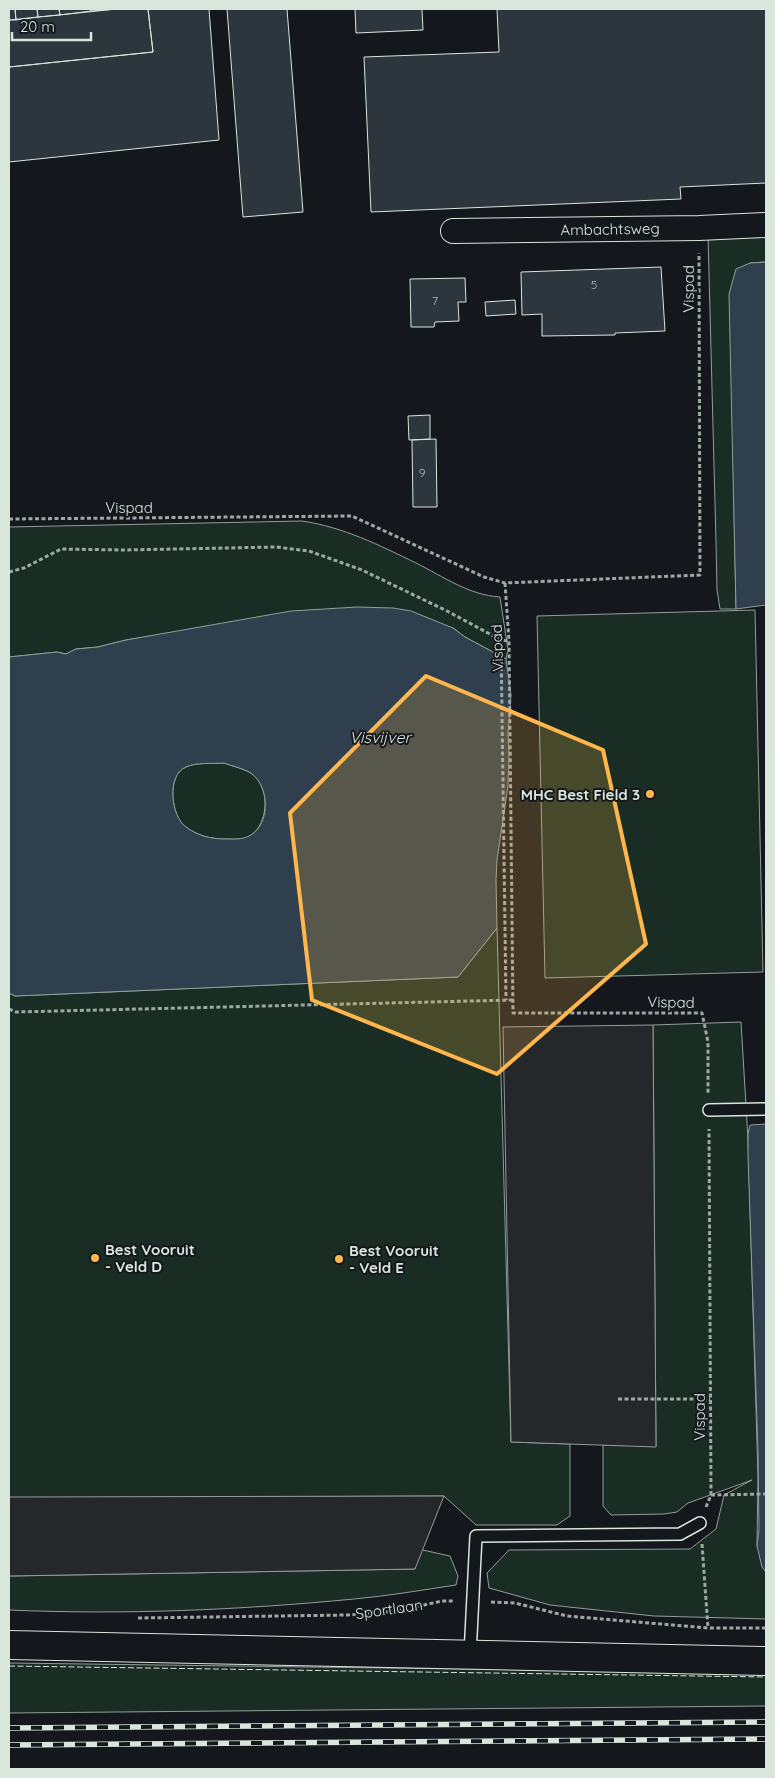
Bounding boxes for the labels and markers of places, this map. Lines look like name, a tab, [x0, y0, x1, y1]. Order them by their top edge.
place label: MHC Best Field 3	[521, 785, 640, 804]
marker: MHC Best Field 3	[644, 788, 656, 800]
place label: Best Vooruit - Veld D	[105, 1240, 195, 1276]
place label: Best Vooruit - Veld E	[349, 1241, 439, 1277]
marker: Best Vooruit - Veld D	[89, 1252, 101, 1264]
marker: Best Vooruit - Veld E	[333, 1253, 345, 1265]

